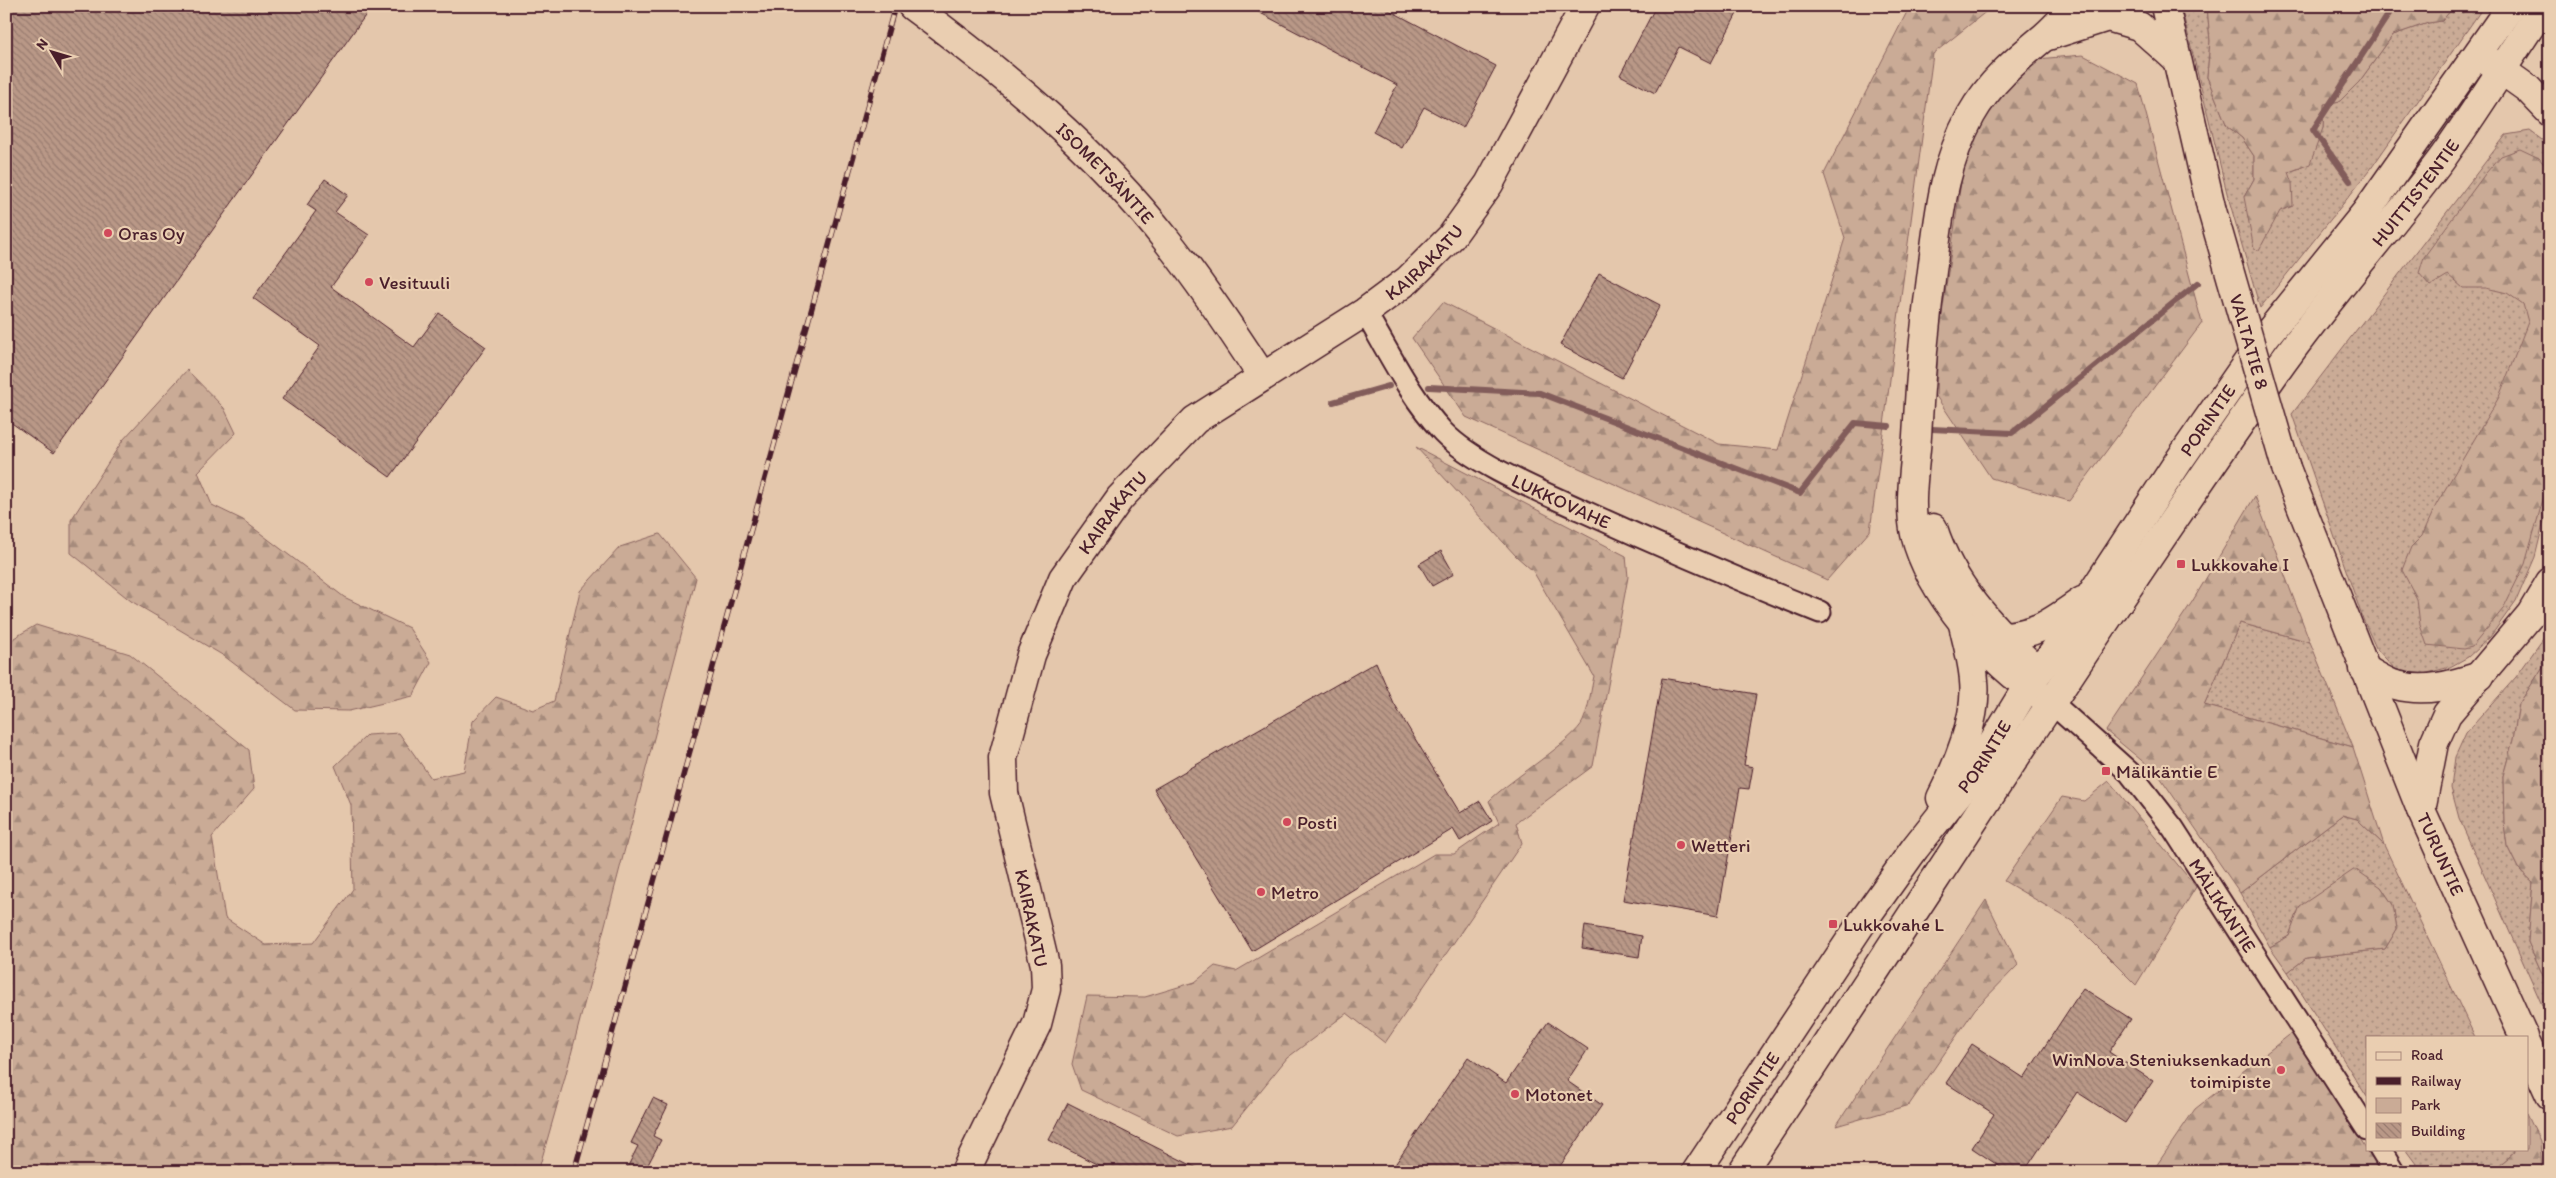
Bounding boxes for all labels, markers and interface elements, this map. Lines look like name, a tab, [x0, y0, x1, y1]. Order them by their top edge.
north arrow	[28, 28, 78, 78]
text: N	[33, 35, 52, 53]
street label: ISOMETSÄNTIE	[1051, 117, 1160, 229]
street label: HUITTISTENTIE	[2367, 135, 2464, 251]
street label: KAIRAKATU	[1381, 220, 1468, 305]
place label: Oras Oy	[118, 222, 185, 245]
marker: Oras Oy	[102, 227, 114, 239]
place label: Vesituuli	[379, 271, 450, 294]
marker: Vesituuli	[363, 276, 375, 288]
street label: VALTATIE 8	[2225, 291, 2274, 392]
street label: PORINTIE	[2175, 380, 2241, 461]
street label: KAIRAKATU	[1073, 466, 1152, 559]
street label: LUKKOVAHE	[1508, 469, 1614, 534]
place label: Lukkovahe I	[2191, 553, 2289, 576]
marker: Lukkovahe I	[2175, 558, 2187, 570]
street label: PORINTIE	[1952, 716, 2016, 798]
place label: Mälikäntie E	[2116, 760, 2217, 783]
marker: Mälikäntie E	[2100, 765, 2112, 777]
street label: TURUNTIE	[2412, 809, 2469, 899]
place label: Posti	[1297, 811, 1337, 834]
marker: Posti	[1281, 816, 1293, 828]
place label: Wetteri	[1691, 834, 1751, 857]
marker: Wetteri	[1675, 839, 1687, 851]
street label: MÄLIKÄNTIE	[2184, 854, 2261, 957]
street label: KAIRAKATU	[1010, 867, 1053, 969]
place label: Metro	[1271, 881, 1319, 904]
marker: Metro	[1255, 886, 1267, 898]
place label: Lukkovahe L	[1843, 913, 1944, 936]
marker: Lukkovahe L	[1827, 918, 1839, 930]
legend	[2366, 1036, 2528, 1150]
text: Road	[2411, 1046, 2444, 1064]
street label: PORINTIE	[1720, 1047, 1785, 1129]
place label: WinNova Steniuksenkadun toimipiste	[2052, 1048, 2271, 1093]
marker: WinNova Steniuksenkadun toimipiste	[2275, 1064, 2287, 1076]
text: Railway	[2411, 1072, 2461, 1090]
place label: Motonet	[1525, 1083, 1593, 1106]
marker: Motonet	[1509, 1088, 1521, 1100]
text: Park	[2411, 1096, 2441, 1114]
text: Building	[2411, 1122, 2465, 1140]

